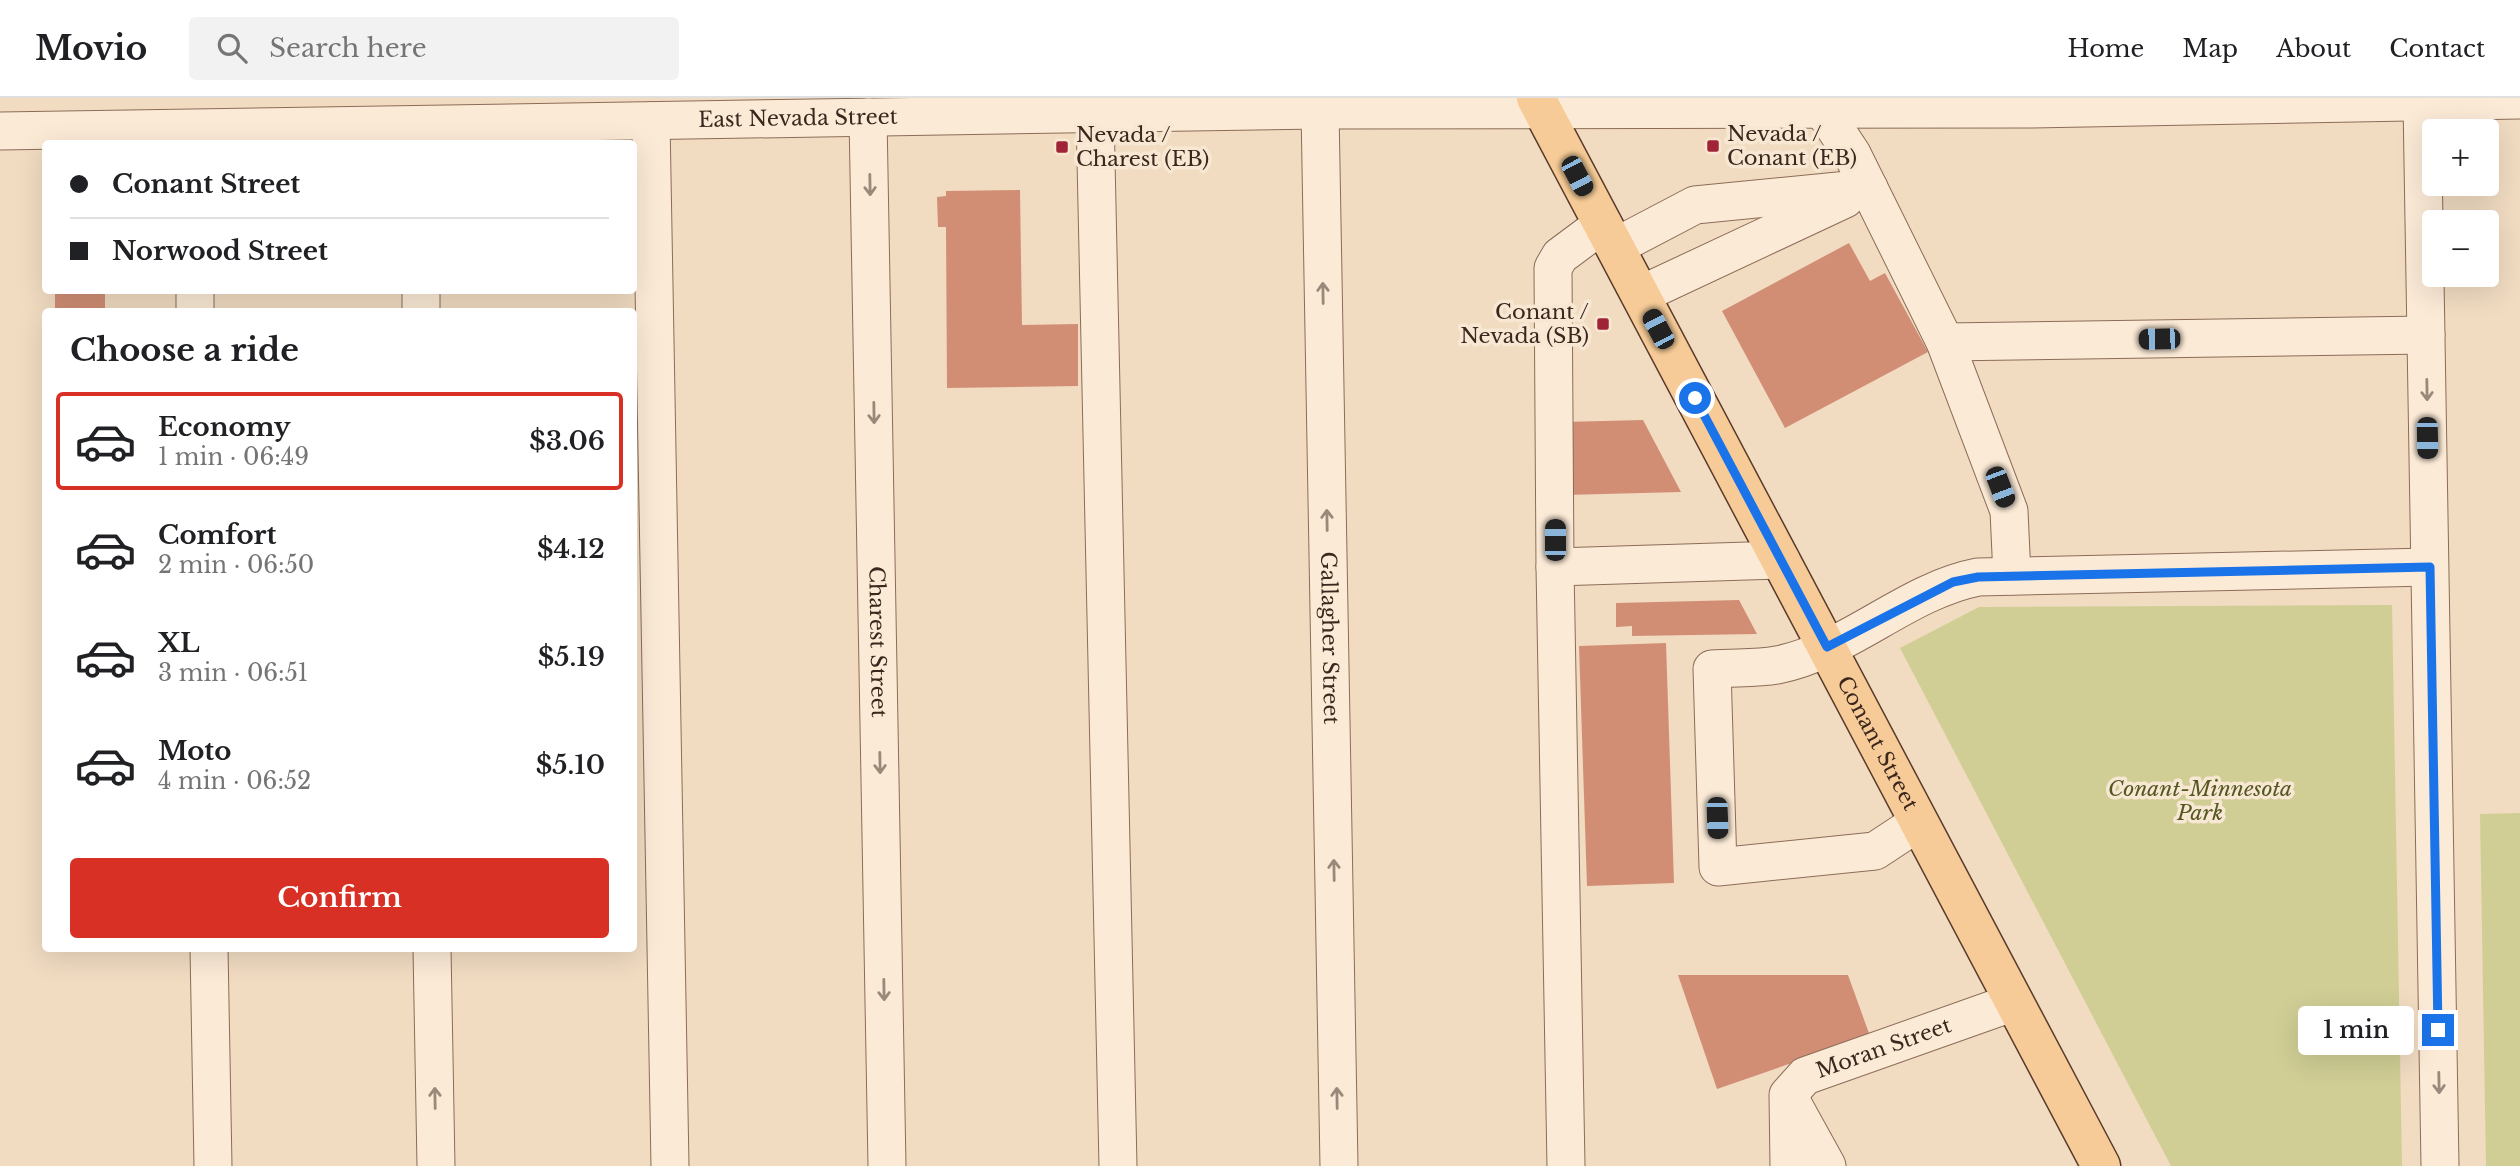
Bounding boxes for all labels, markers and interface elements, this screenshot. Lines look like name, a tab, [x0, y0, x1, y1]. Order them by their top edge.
search box	[189, 17, 679, 80]
text: Movio	[35, 28, 147, 69]
icon: search	[213, 29, 251, 67]
text: Search here	[269, 32, 427, 64]
text: Home	[2068, 34, 2144, 63]
text: Map	[2182, 34, 2238, 63]
text: About	[2276, 34, 2351, 63]
text: Contact	[2389, 34, 2485, 63]
street label: East Nevada Street	[698, 104, 898, 133]
map controls	[2422, 119, 2499, 287]
button: +	[2422, 119, 2499, 196]
place label: Nevada / Conant (EB)	[1727, 121, 1857, 171]
place label: Nevada / Charest (EB)	[1076, 122, 1209, 172]
marker: Nevada / Conant (EB)	[1705, 138, 1721, 154]
marker: Nevada / Charest (EB)	[1054, 139, 1070, 155]
car	[1558, 153, 1597, 199]
text: Conant Street	[112, 168, 300, 200]
one-way arrow	[863, 174, 876, 197]
button: −	[2422, 210, 2499, 287]
text: Norwood Street	[112, 235, 328, 267]
one-way arrow	[1317, 282, 1330, 305]
place label: Conant / Nevada (SB)	[1460, 299, 1589, 349]
car	[1639, 306, 1678, 352]
marker: Conant / Nevada (SB)	[1595, 316, 1611, 332]
car	[2138, 328, 2181, 350]
text: Choose a ride	[70, 330, 299, 370]
one-way arrow	[2420, 378, 2433, 401]
route start	[1679, 382, 1711, 414]
one-way arrow	[867, 401, 881, 424]
icon: car	[74, 410, 137, 473]
text: Economy	[158, 411, 291, 443]
car	[2417, 417, 2438, 459]
text: $3.06	[529, 425, 605, 457]
text: 1 min · 06:49	[158, 443, 309, 471]
car	[1983, 464, 2018, 510]
one-way arrow	[1321, 509, 1334, 532]
icon: car	[74, 518, 137, 581]
text: Comfort	[158, 519, 276, 551]
car	[1545, 519, 1566, 561]
text: $4.12	[537, 533, 605, 565]
text: 2 min · 06:50	[158, 551, 314, 579]
street label: Gallagher Street	[1315, 551, 1344, 725]
street label: Charest Street	[863, 566, 892, 718]
icon: car	[74, 626, 137, 689]
text: XL	[158, 627, 200, 659]
text: $5.19	[538, 641, 605, 673]
text: 3 min · 06:51	[158, 659, 308, 687]
street label: Conant Street	[1831, 672, 1924, 815]
icon: car	[74, 734, 137, 797]
text: Moto	[158, 735, 231, 767]
text: $5.10	[536, 749, 605, 781]
one-way arrow	[873, 751, 887, 774]
text: 4 min · 06:52	[158, 767, 311, 795]
park label: Conant-Minnesota Park	[2108, 776, 2292, 826]
car	[1706, 797, 1729, 839]
button: Confirm	[70, 858, 609, 938]
one-way arrow	[1327, 859, 1340, 882]
one-way arrow	[877, 978, 891, 1001]
callout: 1 min	[2298, 1006, 2414, 1054]
street label: Moran Street	[1813, 1012, 1955, 1084]
route end	[2422, 1014, 2454, 1046]
text: 1 min	[2323, 1016, 2389, 1044]
one-way arrow	[2432, 1071, 2446, 1094]
one-way arrow	[428, 1087, 441, 1110]
one-way arrow	[1331, 1087, 1344, 1110]

